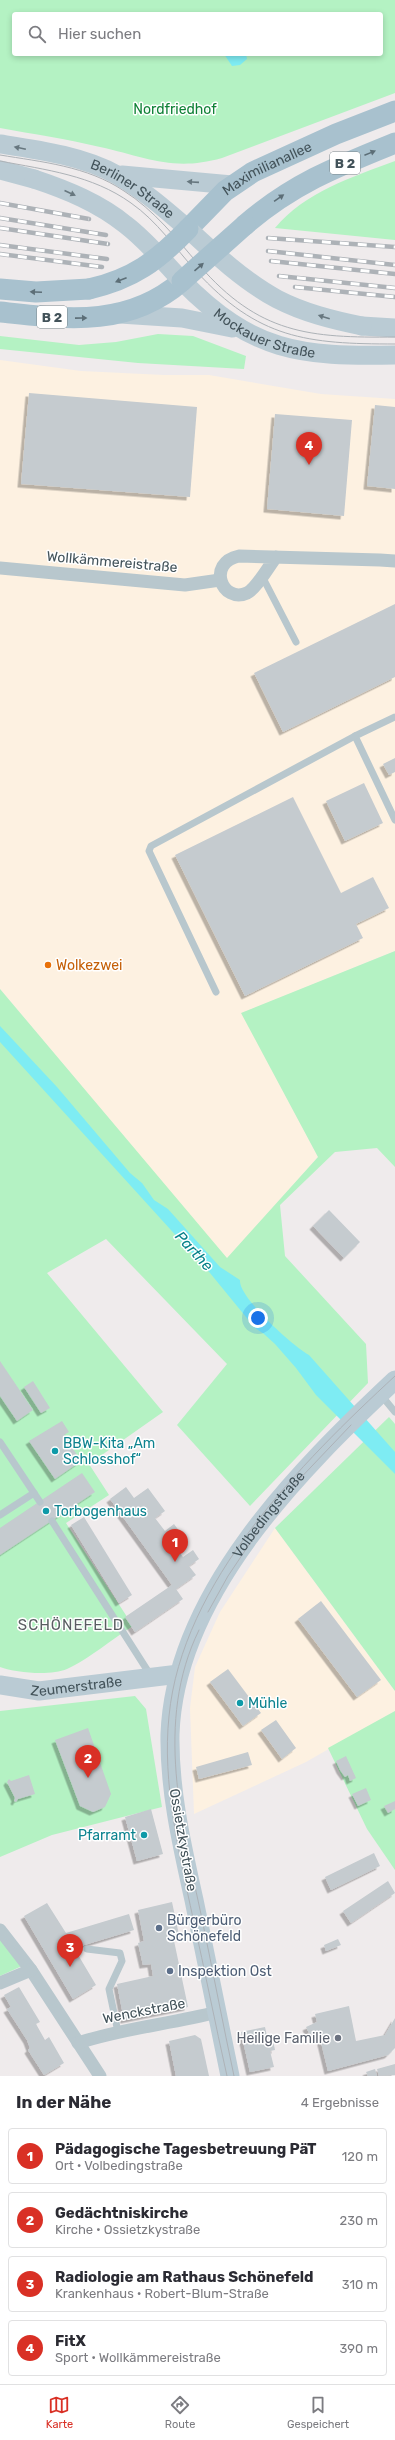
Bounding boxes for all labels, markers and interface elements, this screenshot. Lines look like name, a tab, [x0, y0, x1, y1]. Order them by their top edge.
search box	[12, 12, 383, 56]
icon: search	[26, 23, 48, 45]
text: Hier suchen	[58, 25, 141, 43]
park label: Nordfriedhof	[133, 101, 217, 118]
street label: Maximilianallee	[219, 138, 314, 199]
one-way arrow	[13, 144, 26, 150]
one-way arrow	[364, 150, 376, 156]
road number: B 2	[330, 152, 360, 174]
street label: Berliner Straße	[88, 155, 178, 222]
one-way arrow	[187, 179, 199, 186]
one-way arrow	[65, 190, 77, 196]
one-way arrow	[273, 194, 284, 202]
one-way arrow	[193, 262, 204, 271]
one-way arrow	[114, 278, 126, 284]
one-way arrow	[30, 288, 42, 295]
street label: Mockauer Straße	[210, 305, 317, 361]
road number: B 2	[37, 306, 67, 328]
one-way arrow	[318, 314, 330, 320]
one-way arrow	[75, 315, 88, 321]
pin: 4	[296, 432, 322, 465]
street label: Wollkämmereistraße	[46, 548, 178, 576]
place label: Wolkezwei	[56, 957, 122, 974]
marker: Wolkezwei	[43, 960, 53, 970]
water label: Parthe	[171, 1228, 217, 1275]
your location	[248, 1308, 268, 1328]
place label: BBW-Kita „Am Schlosshof“	[63, 1435, 155, 1468]
marker: BBW-Kita „Am Schlosshof“	[50, 1446, 60, 1456]
street label: Volbedingstraße	[229, 1467, 308, 1561]
place label: Torbogenhaus	[54, 1503, 147, 1520]
marker: Torbogenhaus	[41, 1506, 51, 1516]
pin: 1	[162, 1529, 188, 1562]
district label: SCHÖNEFELD	[18, 1616, 124, 1634]
street label: Zeumerstraße	[29, 1672, 123, 1699]
place label: Mühle	[248, 1695, 287, 1712]
marker: Mühle	[235, 1698, 245, 1708]
pin: 2	[75, 1745, 101, 1778]
street label: Ossietzkystraße	[166, 1787, 200, 1893]
place label: Pfarramt	[78, 1827, 137, 1844]
marker: Pfarramt	[139, 1830, 149, 1840]
place label: Bürgerbüro Schönefeld	[167, 1912, 241, 1945]
marker: Bürgerbüro Schönefeld	[154, 1923, 164, 1933]
pin: 3	[57, 1934, 83, 1967]
place label: Inspektion Ost	[178, 1963, 272, 1980]
marker: Inspektion Ost	[165, 1966, 175, 1976]
street label: Wenckstraße	[101, 1995, 187, 2027]
place label: Heilige Familie	[236, 2030, 330, 2047]
marker: Heilige Familie	[333, 2033, 343, 2043]
text: In der Nähe	[16, 2092, 111, 2112]
text: 4 Ergebnisse	[301, 2095, 379, 2110]
text: Pädagogische Tagesbetreuung PäT	[55, 2140, 317, 2158]
text: 1	[27, 2149, 33, 2164]
text: 120 m	[342, 2149, 378, 2164]
text: Ort · Volbedingstraße	[55, 2158, 183, 2173]
text: Gedächtniskirche	[55, 2204, 188, 2222]
text: 2	[26, 2213, 34, 2228]
text: 230 m	[340, 2213, 378, 2228]
text: Kirche · Ossietzkystraße	[55, 2222, 200, 2237]
text: Radiologie am Rathaus Schönefeld	[55, 2268, 314, 2286]
text: 3	[26, 2277, 34, 2292]
text: 310 m	[342, 2277, 378, 2292]
text: Krankenhaus · Robert-Blum-Straße	[55, 2286, 269, 2301]
text: FitX	[55, 2332, 86, 2350]
text: 4	[26, 2341, 34, 2356]
text: 390 m	[339, 2341, 378, 2356]
text: Sport · Wollkämmereistraße	[55, 2350, 221, 2365]
tab: Karte	[46, 2394, 73, 2431]
tab: Route	[165, 2394, 195, 2431]
tab: Gespeichert	[287, 2394, 349, 2431]

